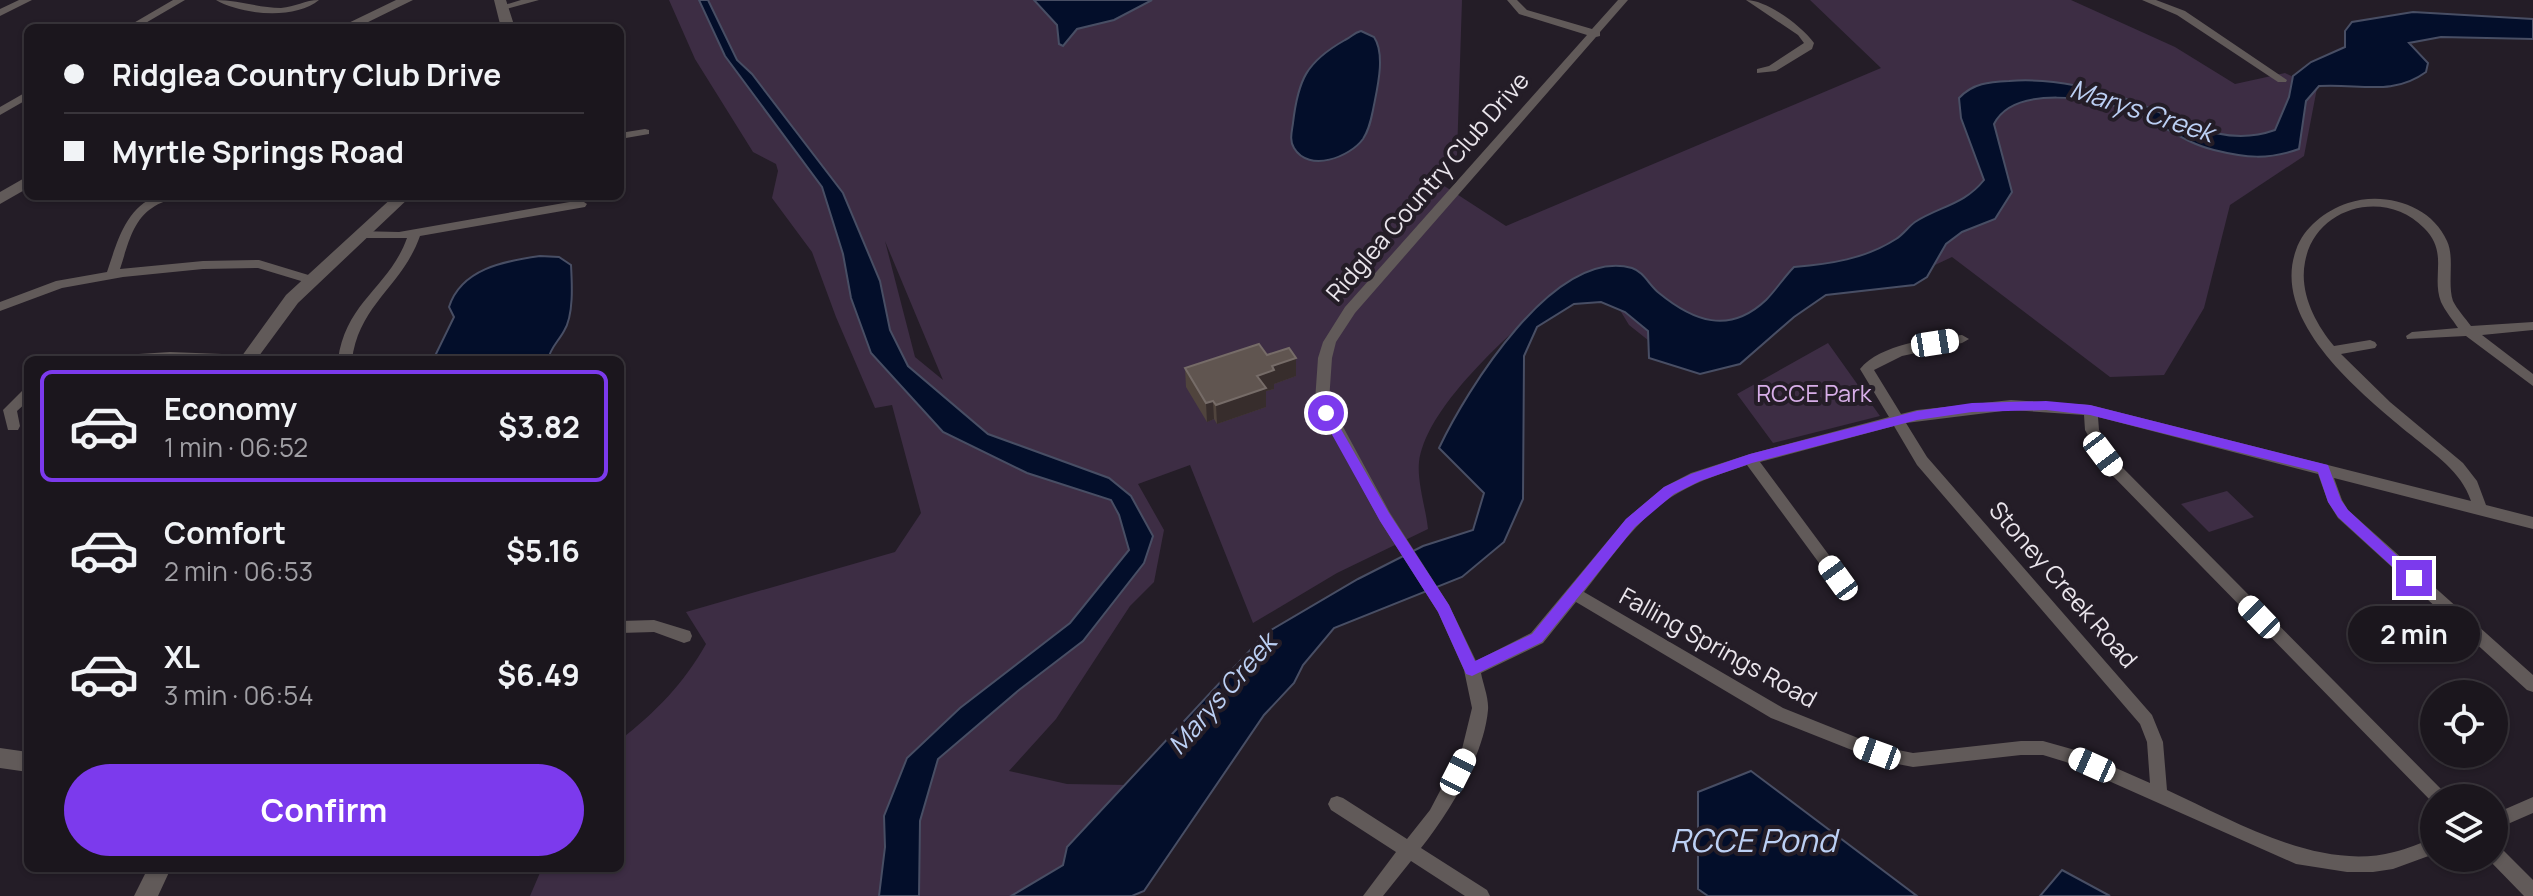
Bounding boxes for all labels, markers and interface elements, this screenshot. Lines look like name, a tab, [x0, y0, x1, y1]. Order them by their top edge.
text: Ridglea Country Club Drive	[112, 54, 501, 95]
street label: Ridglea Country Club Drive	[1318, 64, 1536, 308]
water label: Marys Creek	[2066, 70, 2223, 151]
text: Myrtle Springs Road	[112, 131, 404, 172]
car	[1909, 327, 1961, 359]
park label: RCCE Park	[1756, 376, 1873, 409]
text: Economy	[164, 388, 297, 429]
icon: car	[68, 390, 140, 462]
route start	[1308, 395, 1344, 431]
text: $3.82	[498, 406, 580, 447]
car	[2079, 428, 2127, 480]
text: 1 min · 06:52	[164, 429, 308, 465]
street label: Stoney Creek Road	[1983, 494, 2146, 674]
text: Comfort	[164, 512, 286, 553]
icon: car	[68, 514, 140, 586]
text: $5.16	[506, 530, 580, 571]
car	[1814, 552, 1862, 604]
text: 2 min · 06:53	[164, 553, 313, 589]
route end	[2396, 560, 2432, 596]
street label: Falling Springs Road	[1614, 579, 1823, 715]
car	[2234, 591, 2284, 643]
callout: 2 min	[2348, 606, 2480, 662]
text: 2 min	[2380, 616, 2448, 652]
water label: Marys Creek	[1159, 622, 1286, 761]
text: XL	[164, 636, 200, 677]
icon: car	[68, 638, 140, 710]
text: $6.49	[497, 654, 580, 695]
text: 3 min · 06:54	[164, 677, 314, 713]
map controls	[2420, 680, 2508, 872]
button: locate	[2420, 680, 2508, 768]
car	[1850, 734, 1904, 772]
car	[2065, 744, 2119, 786]
car	[1436, 745, 1480, 799]
button: Confirm	[64, 764, 584, 856]
button: layers	[2420, 784, 2508, 872]
water label: RCCE Pond	[1670, 818, 1840, 862]

